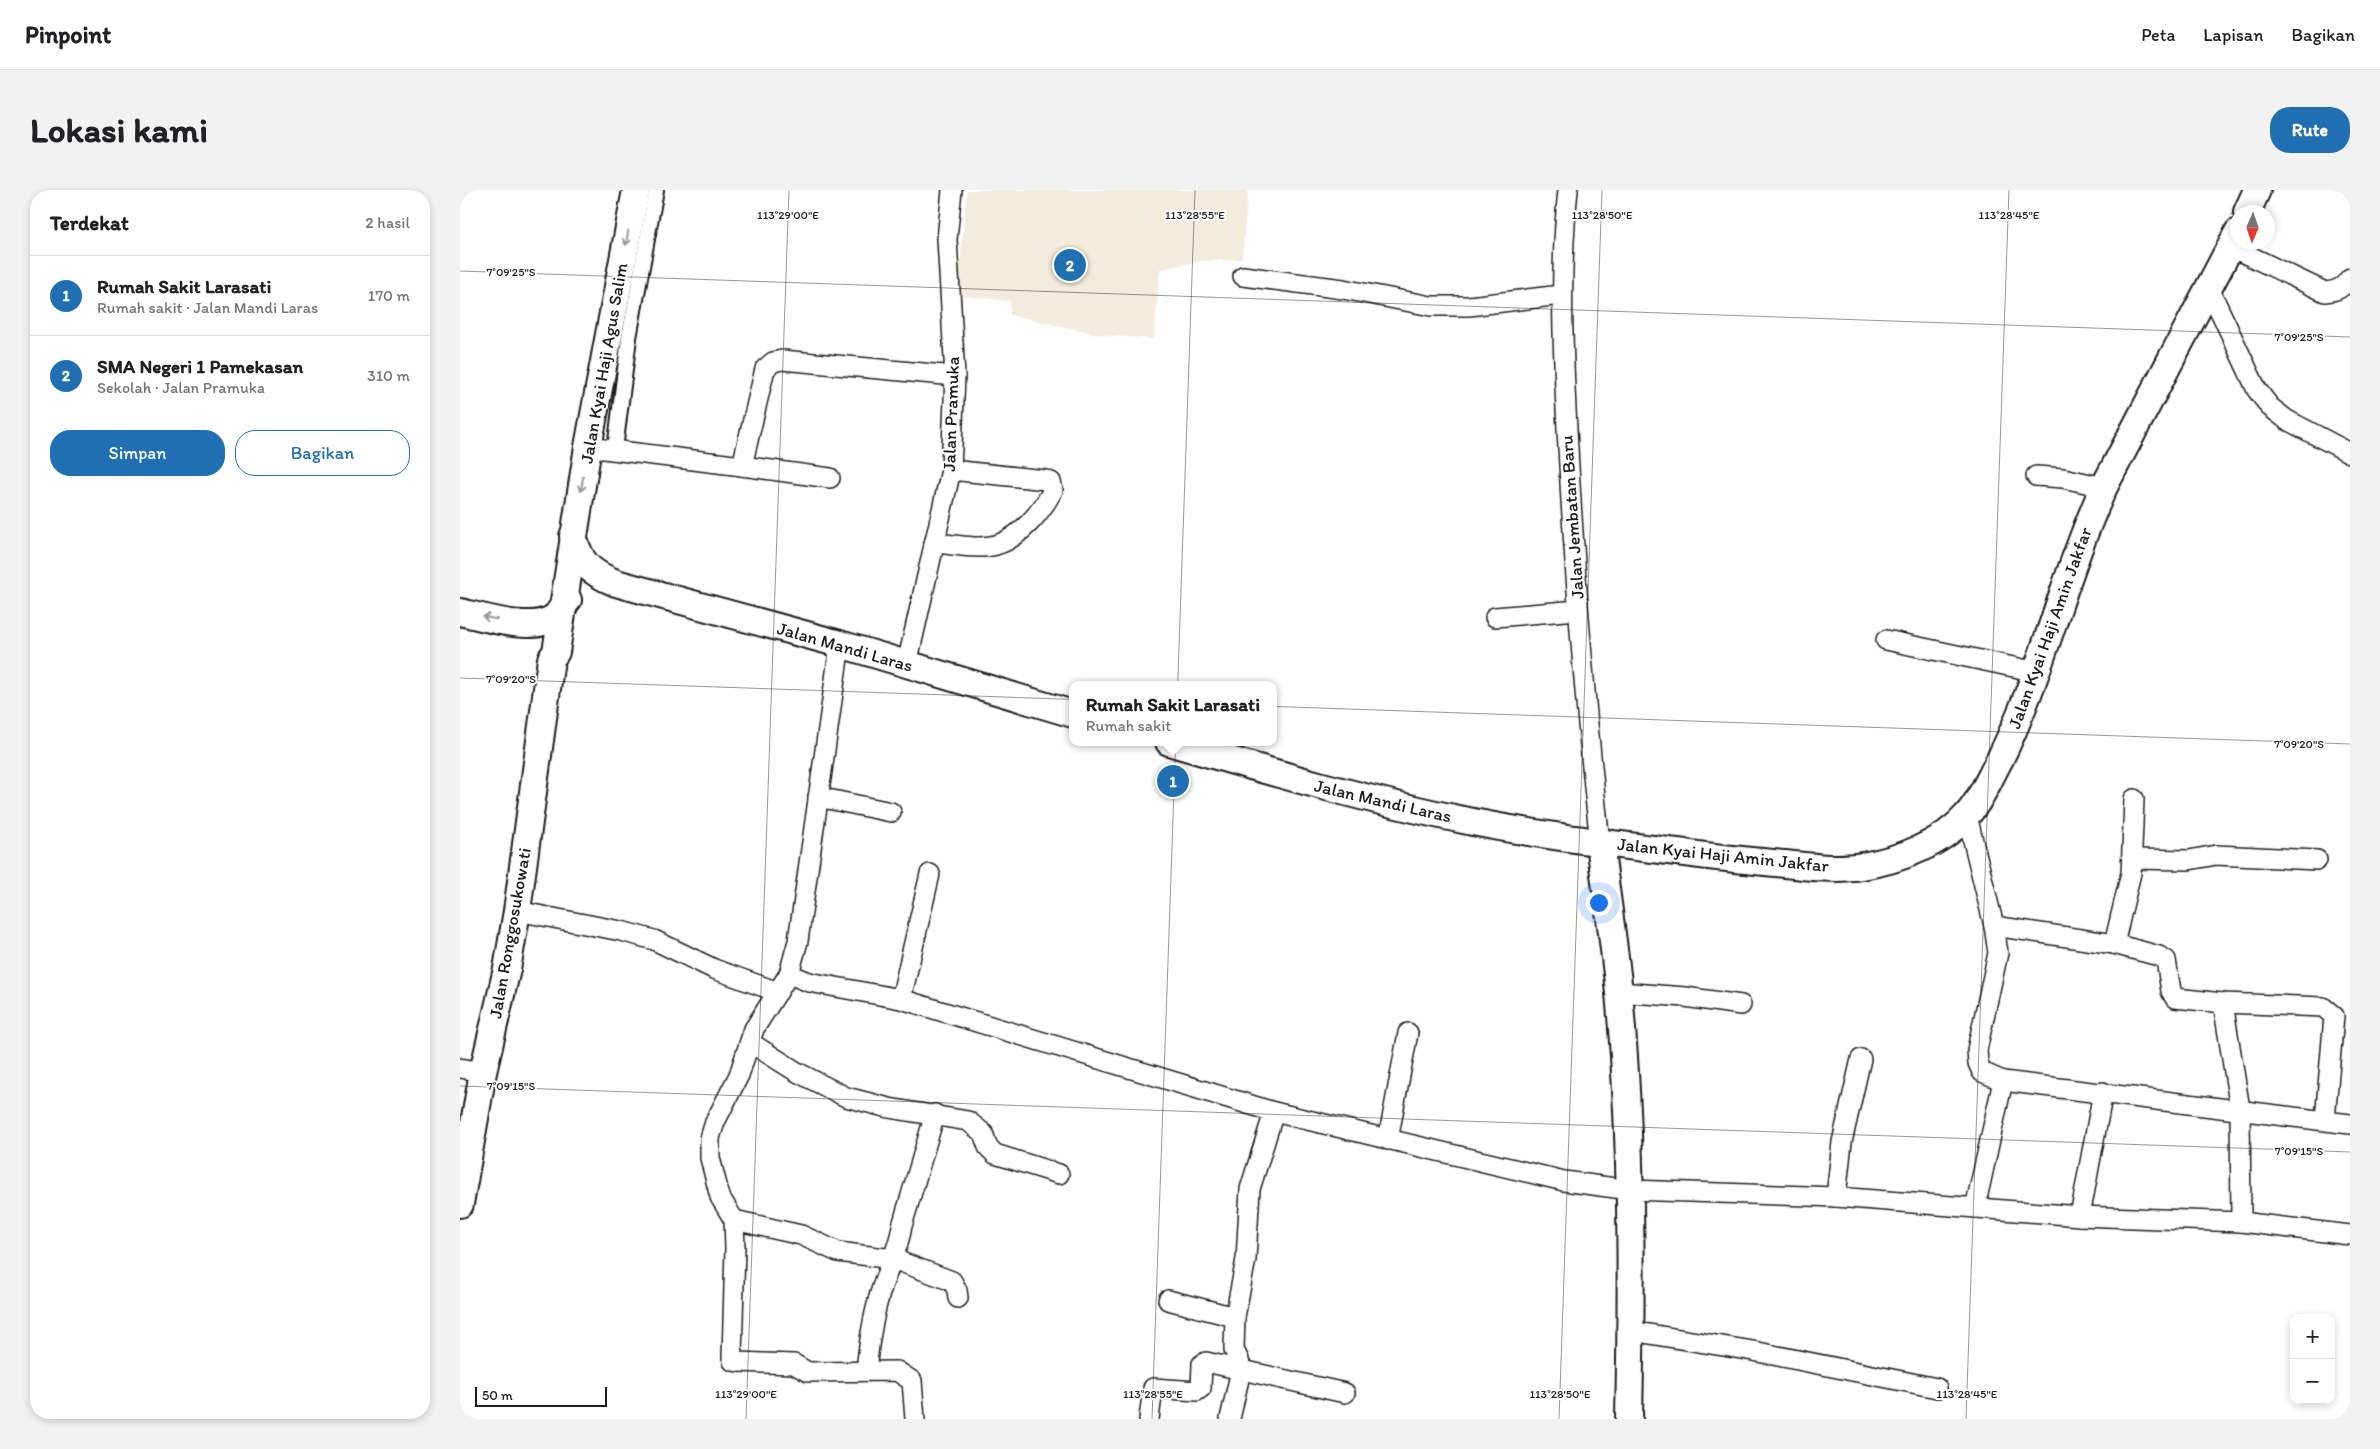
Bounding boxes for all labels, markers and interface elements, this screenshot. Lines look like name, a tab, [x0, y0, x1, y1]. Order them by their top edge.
text: Pinpoint	[25, 20, 111, 49]
text: Peta	[2141, 24, 2175, 46]
text: Lapisan	[2203, 24, 2263, 46]
text: Bagikan	[2291, 24, 2355, 46]
button: Rute	[2270, 107, 2350, 153]
text: Lokasi kami	[30, 109, 208, 151]
north arrow	[2230, 205, 2275, 250]
text: 113°29'00"E	[757, 208, 819, 222]
text: 113°28'55"E	[1165, 208, 1225, 222]
text: 113°28'50"E	[1571, 208, 1633, 222]
text: 113°28'45"E	[1979, 208, 2040, 222]
text: Terdekat	[50, 210, 129, 235]
text: 2 hasil	[365, 213, 410, 232]
one-way arrow	[621, 230, 631, 246]
pin: 2	[1054, 246, 1086, 284]
street label: Jalan Kyai Haji Agus Salim	[576, 260, 633, 465]
text: 7°09'25"S	[486, 265, 536, 279]
text: Rumah Sakit Larasati	[97, 275, 271, 298]
text: 1	[62, 286, 70, 305]
text: 170 m	[368, 286, 410, 305]
text: Rumah sakit · Jalan Mandi Laras	[97, 298, 318, 317]
text: 7°09'25"S	[2274, 330, 2324, 344]
text: SMA Negeri 1 Pamekasan	[97, 355, 303, 378]
street label: Jalan Pramuka	[938, 356, 964, 472]
text: 2	[62, 366, 70, 385]
text: 310 m	[367, 366, 410, 385]
text: Sekolah · Jalan Pramuka	[97, 378, 265, 397]
button: Simpan	[50, 430, 225, 476]
button: Bagikan	[235, 430, 410, 476]
street label: Jalan Jembatan Baru	[1555, 434, 1589, 600]
one-way arrow	[577, 476, 587, 492]
street label: Jalan Kyai Haji Amin Jakfar	[2003, 524, 2097, 732]
one-way arrow	[482, 612, 498, 622]
street label: Jalan Mandi Laras	[775, 617, 915, 677]
text: 7°09'20"S	[486, 672, 536, 686]
popup	[1069, 681, 1277, 746]
text: Rumah Sakit Larasati	[1086, 693, 1260, 716]
text: Rumah sakit	[1086, 716, 1171, 735]
text: 7°09'20"S	[2274, 737, 2324, 751]
pin: 1	[1157, 762, 1189, 800]
street label: Jalan Mandi Laras	[1312, 775, 1454, 827]
street label: Jalan Kyai Haji Amin Jakfar	[1616, 833, 1831, 877]
street label: Jalan Ronggosukowati	[484, 846, 536, 1020]
your location	[1586, 890, 1612, 916]
text: 7°09'15"S	[487, 1079, 535, 1093]
text: 7°09'15"S	[2275, 1144, 2323, 1158]
map controls	[2290, 1314, 2335, 1404]
button: +	[2290, 1314, 2335, 1359]
button: −	[2290, 1359, 2335, 1404]
scale bar	[475, 1384, 608, 1407]
text: 50 m	[482, 1387, 513, 1404]
text: 113°29'00"E	[715, 1387, 777, 1401]
text: 113°28'55"E	[1123, 1387, 1183, 1401]
text: 113°28'50"E	[1529, 1387, 1591, 1401]
text: 113°28'45"E	[1937, 1387, 1998, 1401]

